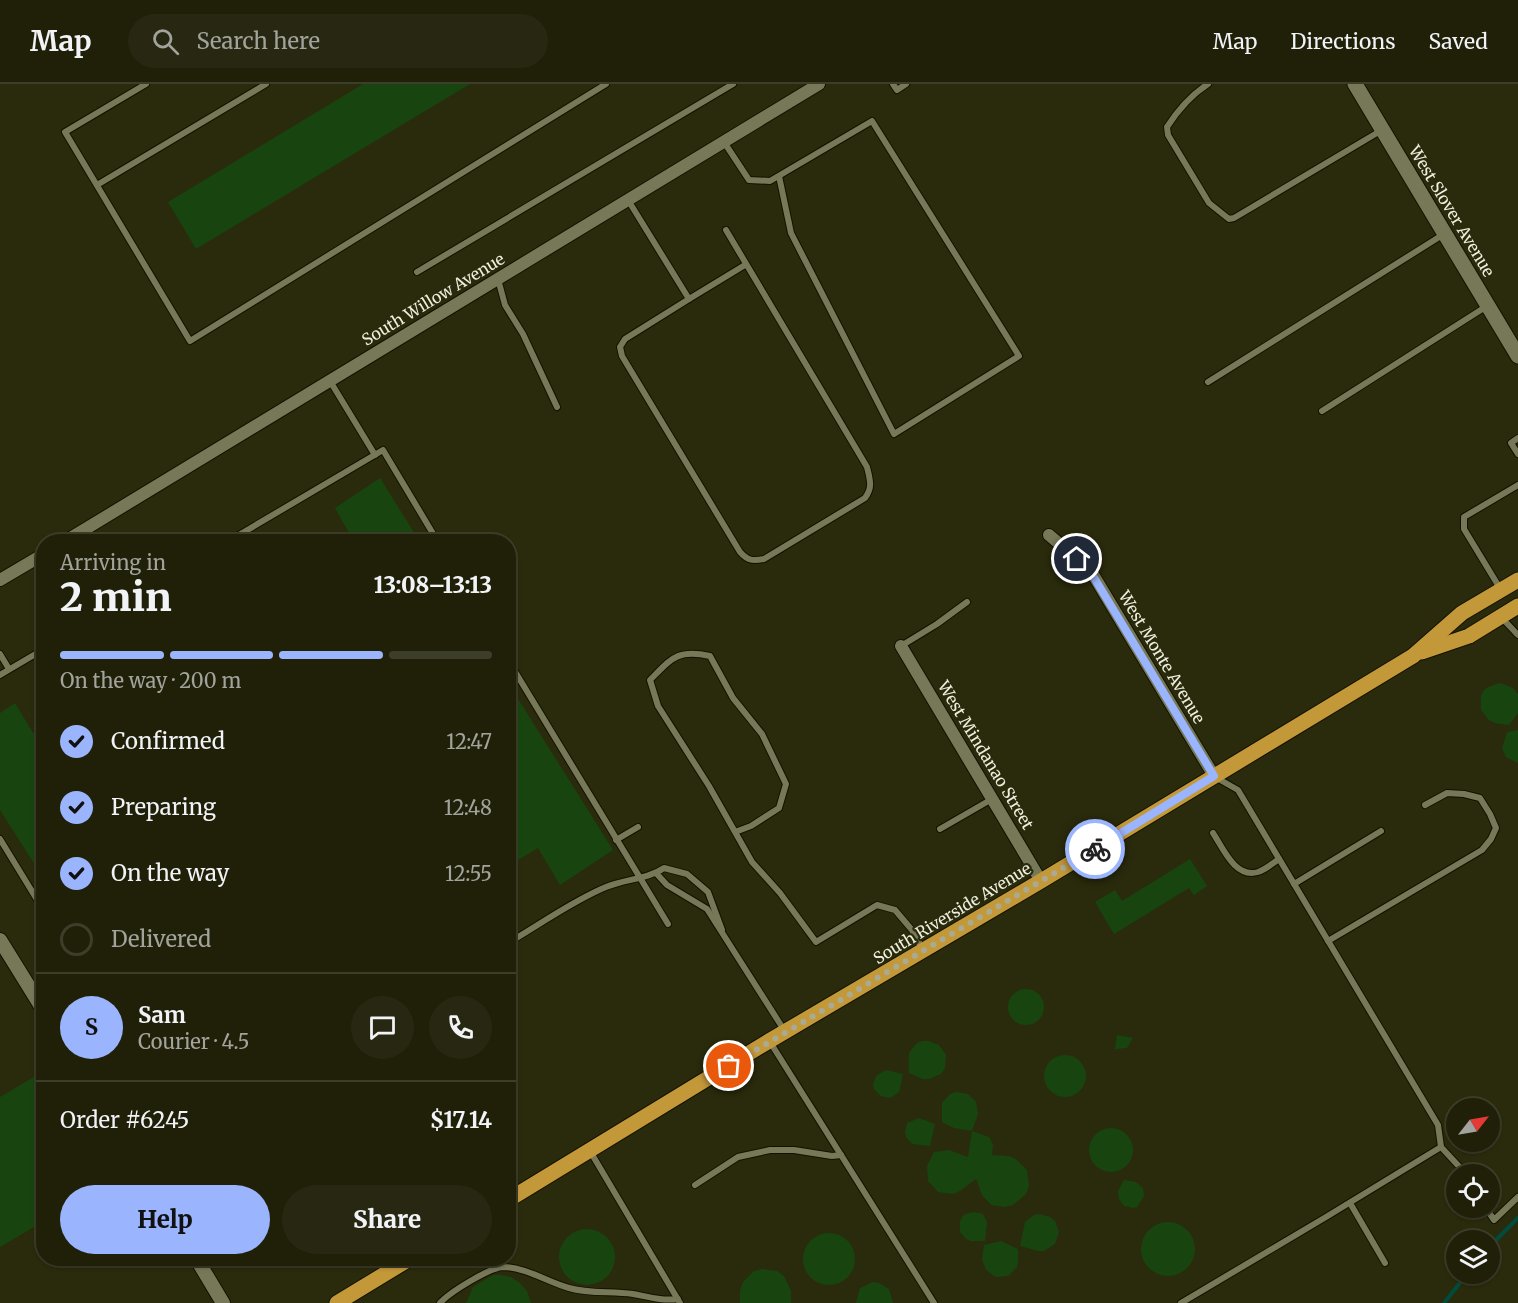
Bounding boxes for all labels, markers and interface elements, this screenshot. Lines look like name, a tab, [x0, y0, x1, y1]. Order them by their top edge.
search box	[128, 14, 548, 68]
text: Map	[30, 23, 92, 59]
icon: search	[149, 25, 182, 58]
text: Search here	[197, 27, 320, 55]
text: Map	[1213, 28, 1257, 55]
text: Directions	[1290, 28, 1395, 55]
text: Saved	[1428, 28, 1488, 55]
street label: West Slover Avenue	[1404, 141, 1499, 280]
street label: South Willow Avenue	[358, 248, 508, 350]
pin	[1051, 533, 1102, 584]
icon: home	[1060, 542, 1093, 575]
text: Arriving in	[60, 550, 166, 575]
text: 13:08–13:13	[374, 571, 492, 599]
text: 2 min	[60, 573, 172, 622]
street label: West Monte Avenue	[1114, 586, 1210, 727]
text: On the way · 200 m	[60, 668, 241, 693]
street label: West Mindanao Street	[933, 676, 1039, 834]
icon: check	[60, 725, 93, 758]
text: Confirmed	[111, 727, 225, 755]
text: 12:47	[446, 729, 492, 754]
icon: check	[60, 791, 93, 824]
text: Preparing	[111, 793, 216, 821]
text: 12:48	[444, 795, 492, 820]
courier	[1065, 819, 1125, 879]
icon: bike	[1079, 833, 1112, 866]
icon: check	[60, 857, 93, 890]
street label: South Riverside Avenue	[869, 858, 1035, 968]
text: On the way	[111, 859, 229, 887]
text: 12:55	[445, 861, 492, 886]
text: Delivered	[111, 925, 211, 953]
button: chat	[351, 996, 414, 1059]
button: phone	[429, 996, 492, 1059]
text: Sam	[138, 1001, 186, 1029]
text: S	[85, 1013, 98, 1041]
text: Courier · 4.5	[138, 1029, 250, 1054]
pin	[703, 1040, 754, 1091]
icon: bag	[712, 1049, 745, 1082]
north arrow	[1446, 1098, 1500, 1152]
map controls	[1446, 1098, 1500, 1284]
text: Order #6245	[60, 1106, 189, 1134]
text: $17.14	[430, 1106, 492, 1134]
button: locate	[1446, 1164, 1500, 1218]
button: Help	[60, 1185, 270, 1254]
button: Share	[282, 1185, 492, 1254]
button: layers	[1446, 1230, 1500, 1284]

